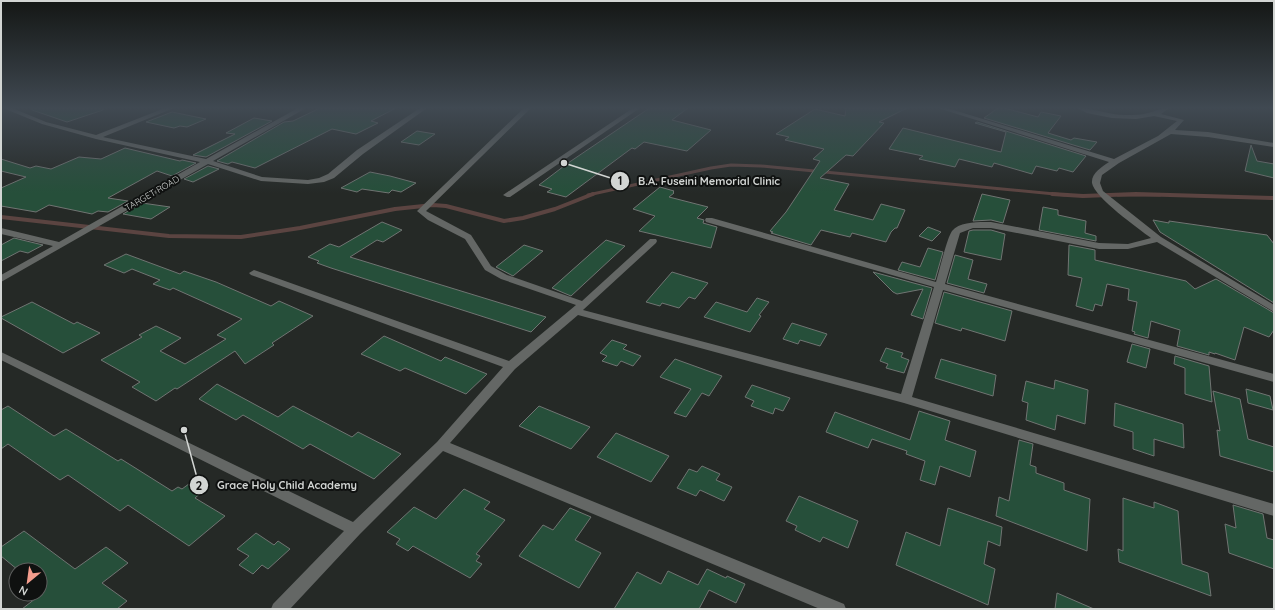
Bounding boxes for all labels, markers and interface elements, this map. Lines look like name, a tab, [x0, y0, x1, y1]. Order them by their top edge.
callout: B.A. Fuseini Memorial Clinic	[610, 169, 788, 192]
street label: TARGET ROAD	[123, 173, 182, 213]
text: 1	[618, 173, 622, 188]
text: B.A. Fuseini Memorial Clinic	[638, 174, 780, 188]
callout: Grace Holy Child Academy	[189, 474, 365, 497]
text: 2	[196, 478, 203, 493]
text: Grace Holy Child Academy	[217, 478, 357, 492]
north arrow	[8, 562, 48, 602]
text: N	[16, 583, 30, 599]

